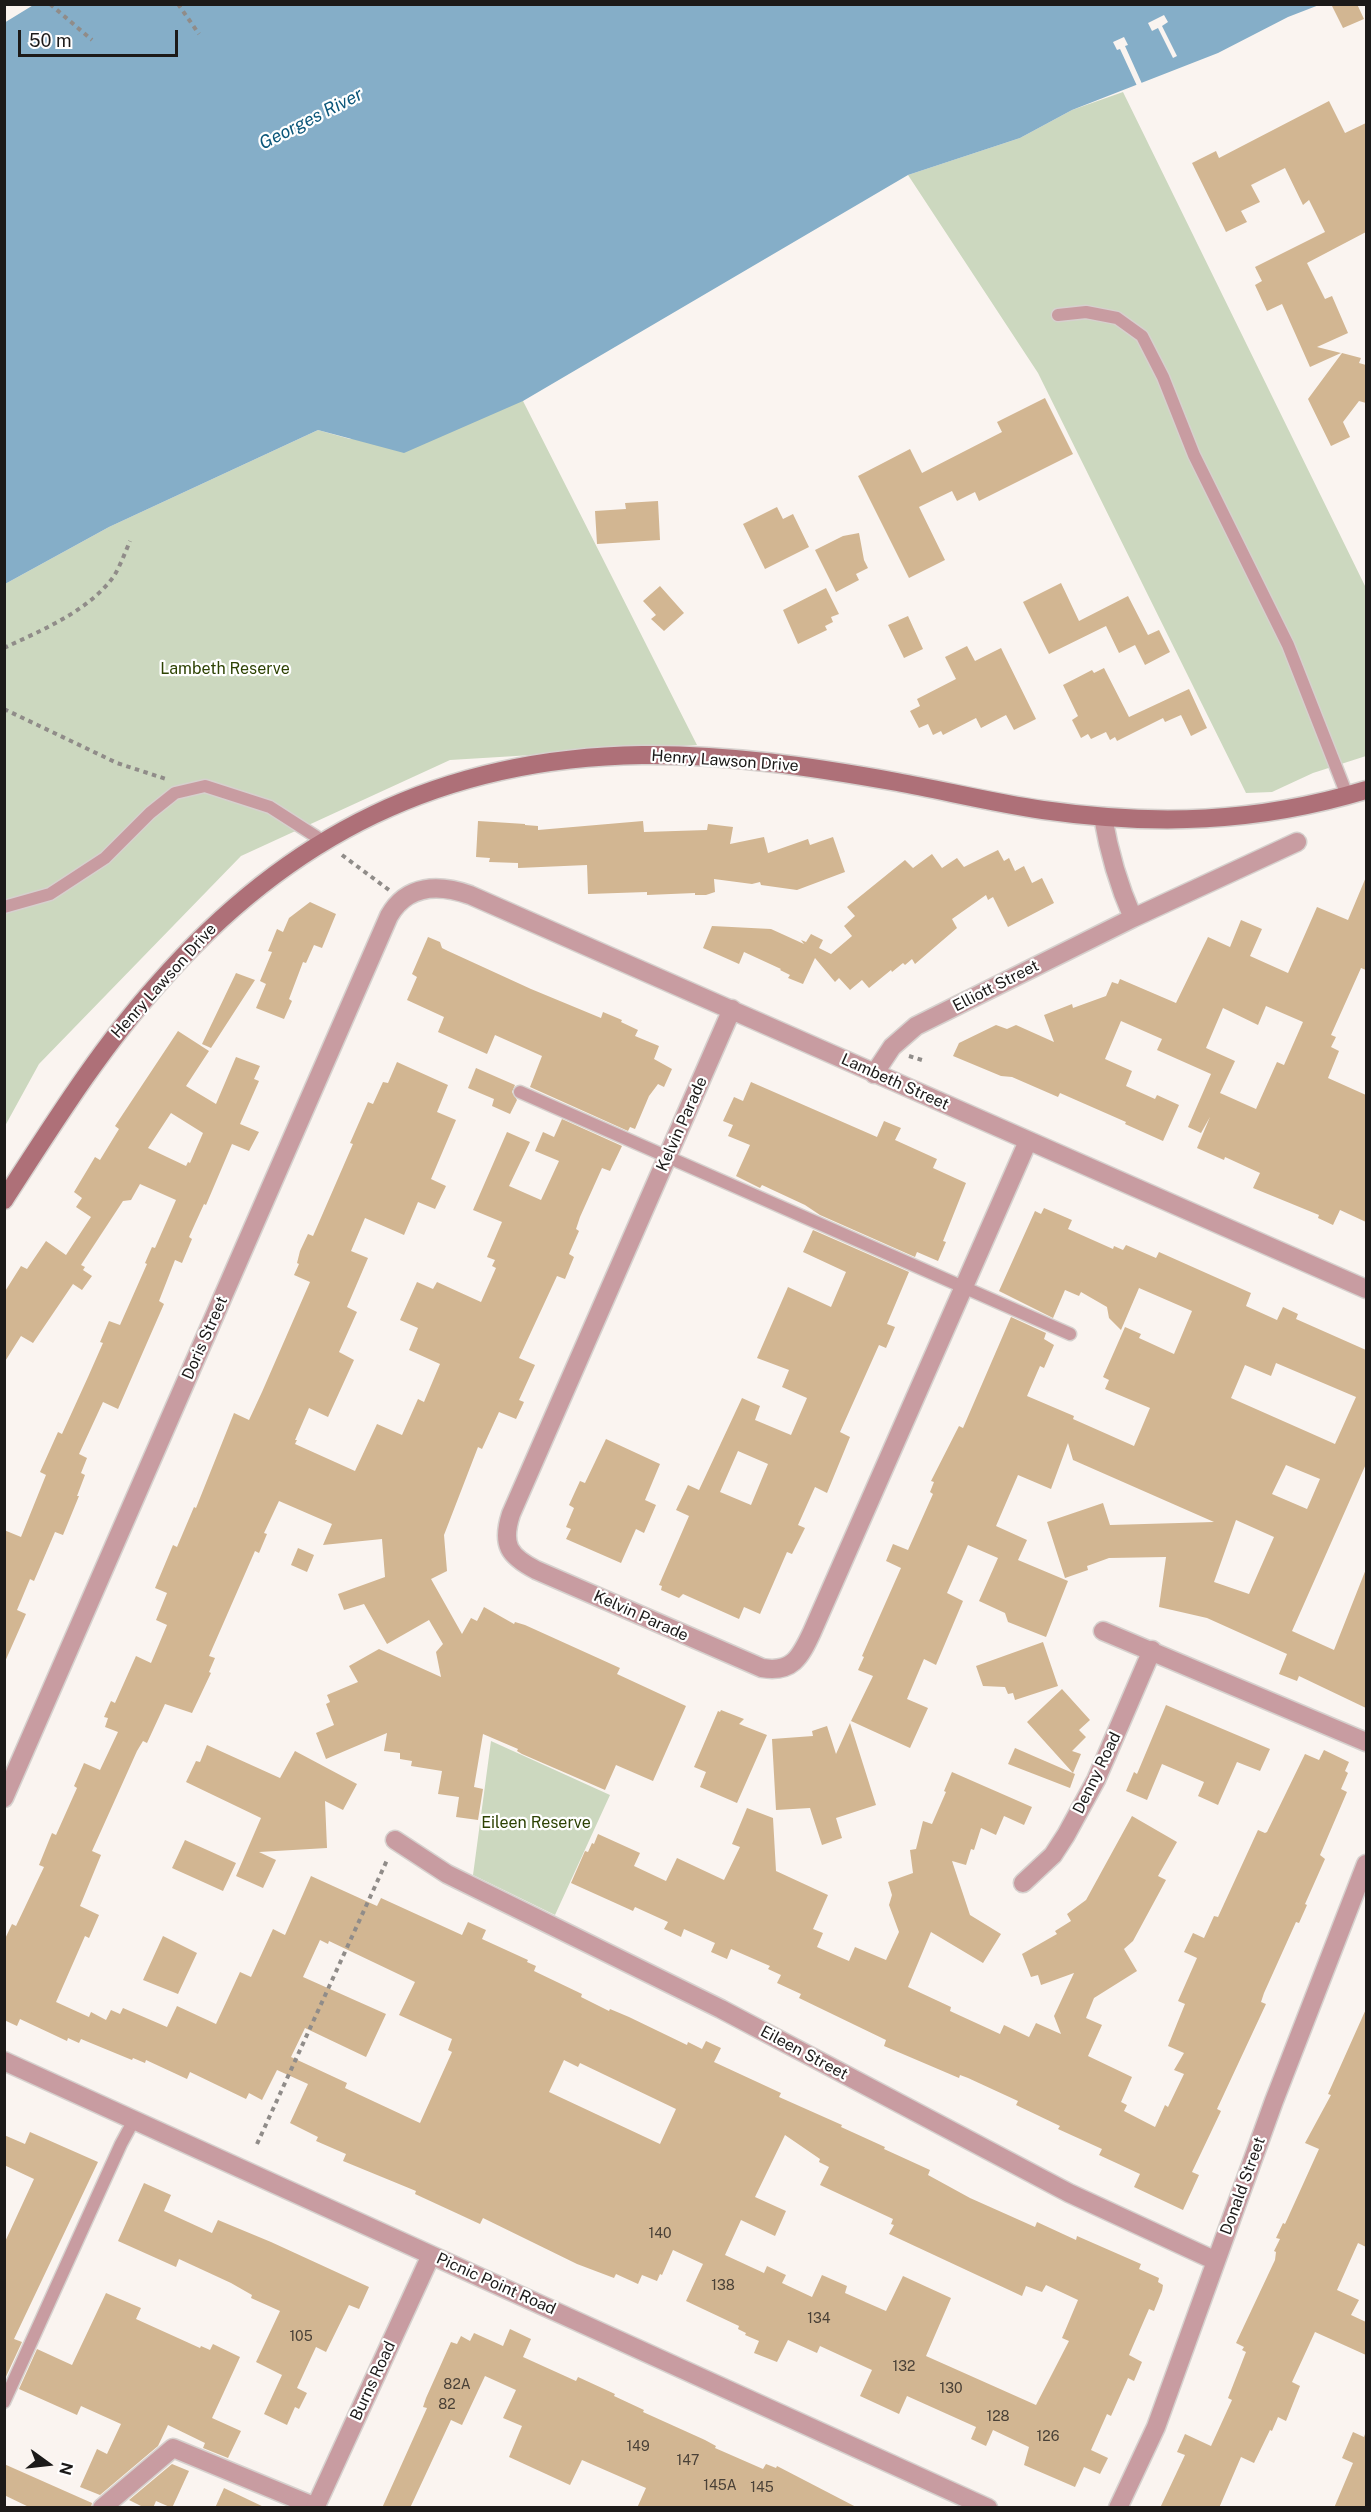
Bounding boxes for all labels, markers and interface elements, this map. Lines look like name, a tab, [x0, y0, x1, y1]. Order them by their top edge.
scale bar	[21, 18, 182, 56]
text: 50 m	[29, 30, 72, 51]
water label: Georges River	[256, 84, 366, 154]
park label: Lambeth Reserve	[160, 659, 290, 679]
street label: Henry Lawson Drive	[651, 746, 799, 776]
street label: Henry Lawson Drive	[107, 920, 221, 1042]
street label: Elliott Street	[950, 956, 1042, 1016]
street label: Lambeth Street	[838, 1050, 952, 1114]
street label: Kelvin Parade	[653, 1074, 711, 1174]
street label: Doris Street	[178, 1293, 232, 1383]
street label: Kelvin Parade	[591, 1587, 691, 1645]
street label: Denny Road	[1069, 1729, 1125, 1817]
park label: Eileen Reserve	[481, 1813, 591, 1833]
street label: Eileen Street	[757, 2022, 851, 2084]
street label: Donald Street	[1216, 2134, 1270, 2238]
house number: 140	[648, 2226, 672, 2242]
street label: Picnic Point Road	[433, 2249, 559, 2319]
house number: 138	[711, 2278, 735, 2294]
house number: 134	[807, 2311, 831, 2327]
house number: 105	[289, 2329, 313, 2345]
street label: Burns Road	[346, 2338, 400, 2424]
house number: 132	[893, 2359, 915, 2375]
house number: 82A	[443, 2377, 471, 2393]
house number: 130	[940, 2381, 962, 2397]
house number: 82	[438, 2397, 456, 2413]
house number: 128	[986, 2409, 1010, 2425]
house number: 126	[1037, 2429, 1059, 2445]
north arrow	[18, 2434, 78, 2494]
house number: 149	[626, 2439, 650, 2455]
house number: 147	[677, 2453, 699, 2469]
text: N	[55, 2460, 77, 2477]
house number: 145A	[703, 2478, 737, 2494]
house number: 145	[750, 2480, 774, 2496]

